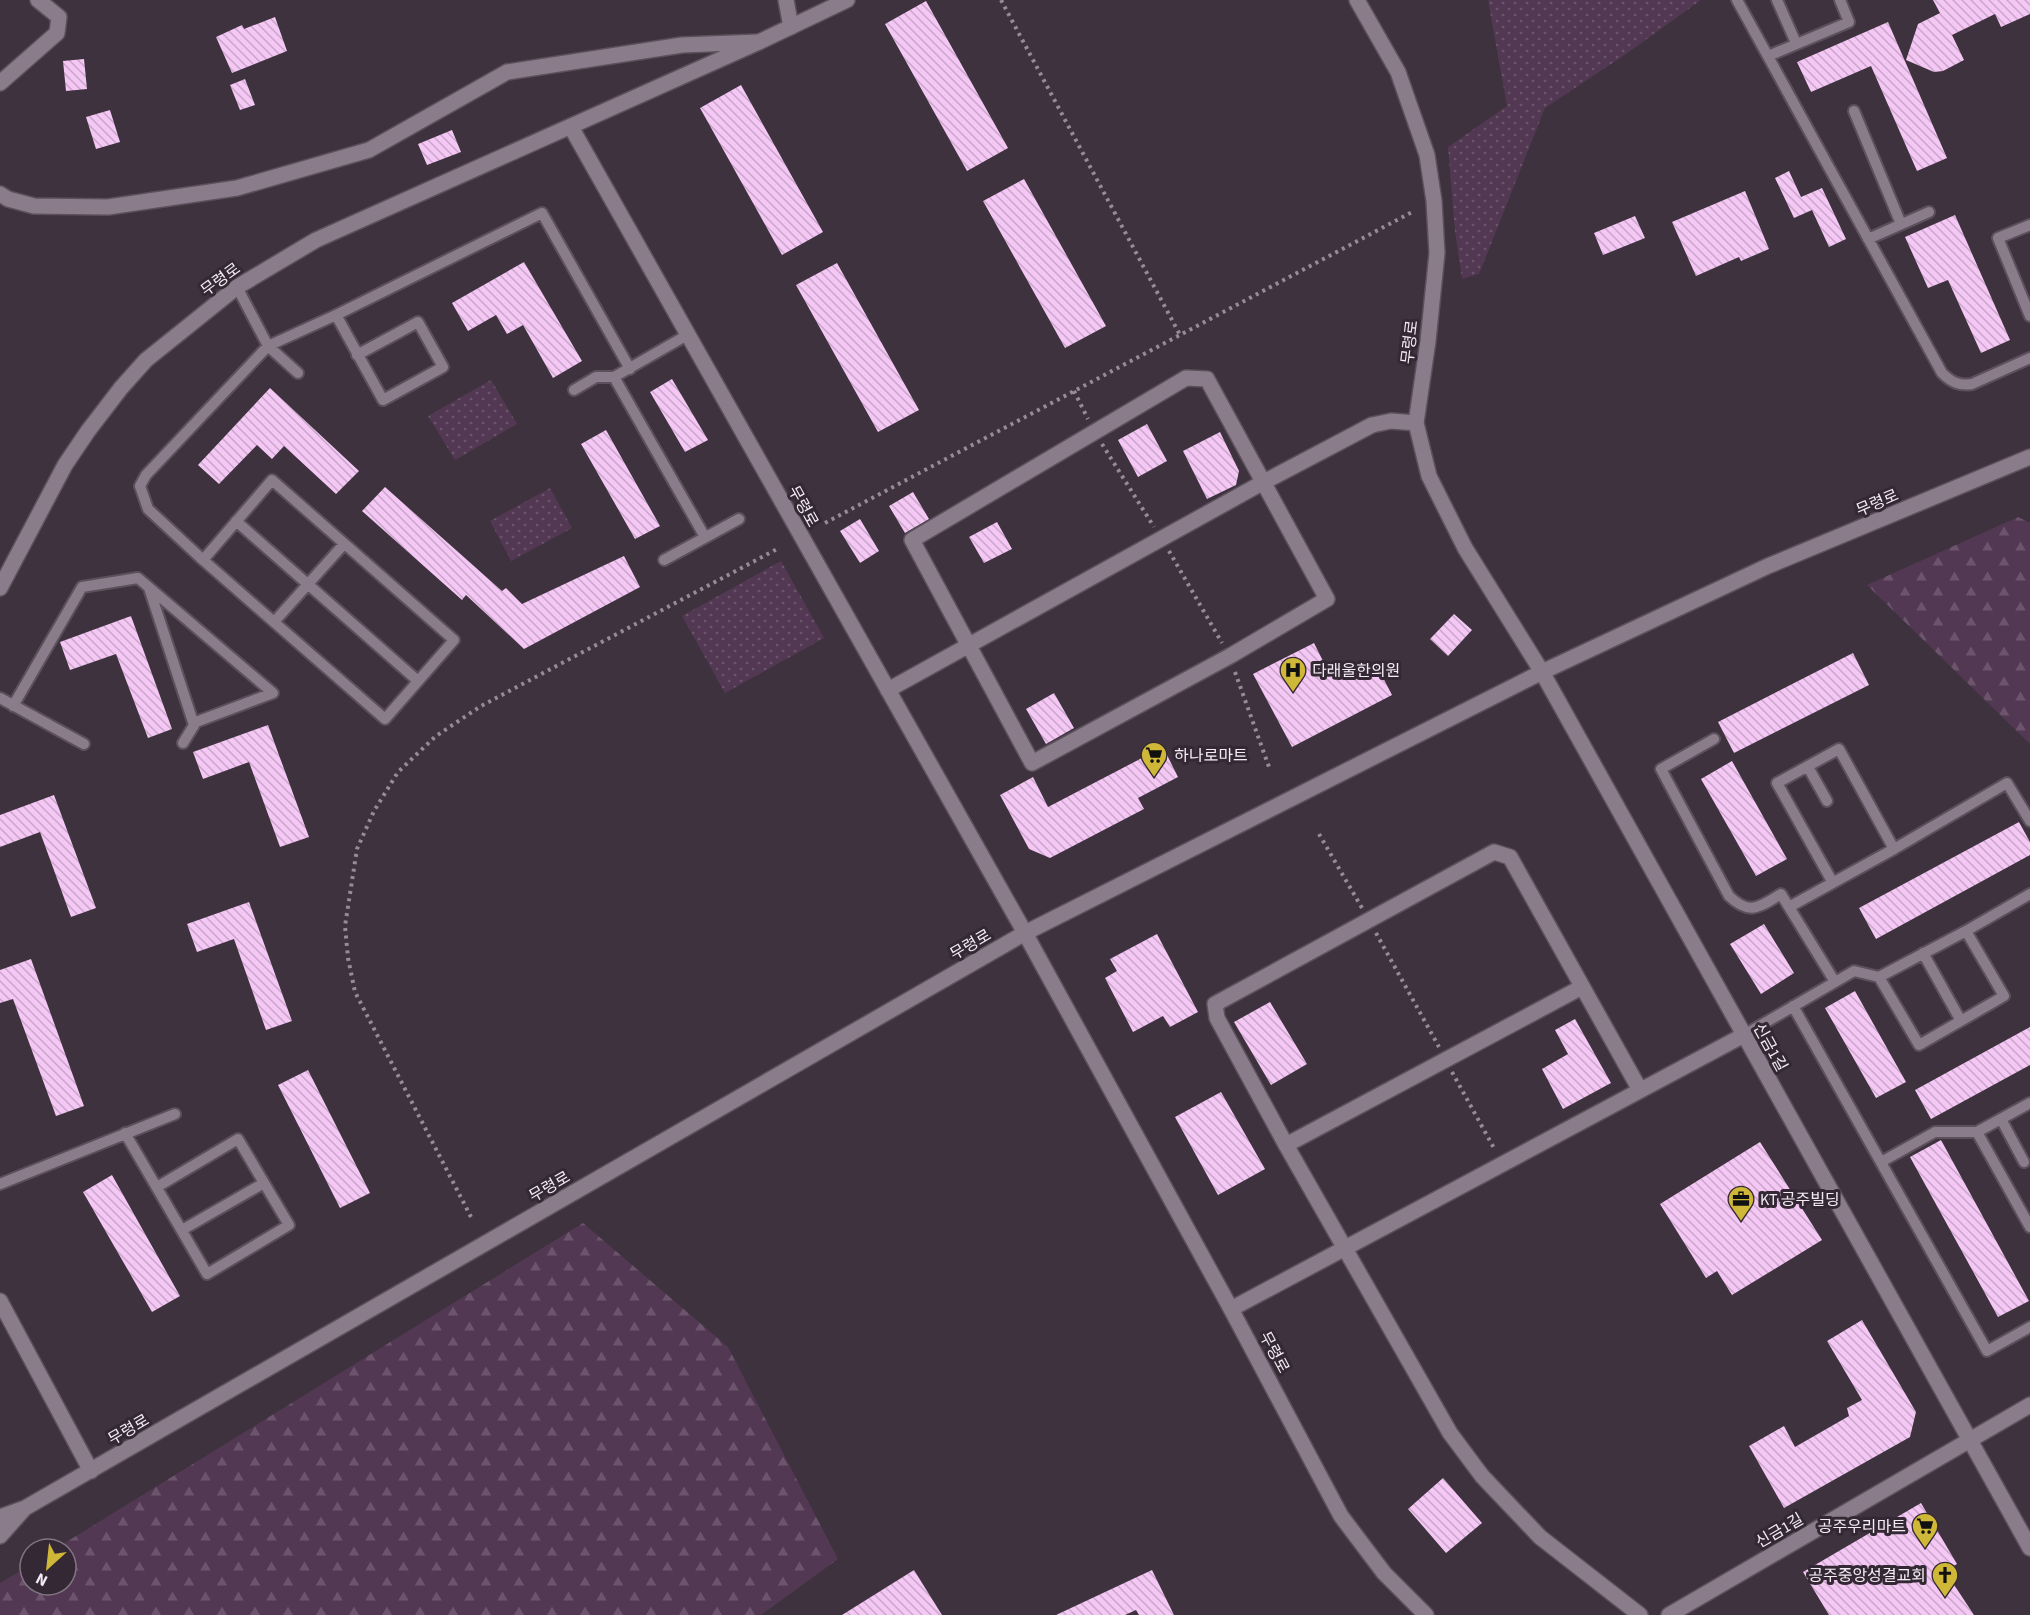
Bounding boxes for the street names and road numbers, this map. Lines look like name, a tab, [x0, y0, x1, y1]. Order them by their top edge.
street label: 무령로	[196, 258, 245, 302]
street label: 무령로	[1396, 319, 1424, 365]
street label: 무령로	[783, 482, 824, 531]
street label: 무령로	[1853, 484, 1902, 522]
street label: 무령로	[946, 924, 995, 965]
street label: 신금1길	[1748, 1019, 1792, 1076]
street label: 무령로	[525, 1166, 574, 1207]
street label: 무령로	[1254, 1328, 1294, 1377]
street label: 무령로	[104, 1409, 153, 1450]
street label: 신금1길	[1751, 1508, 1808, 1553]

